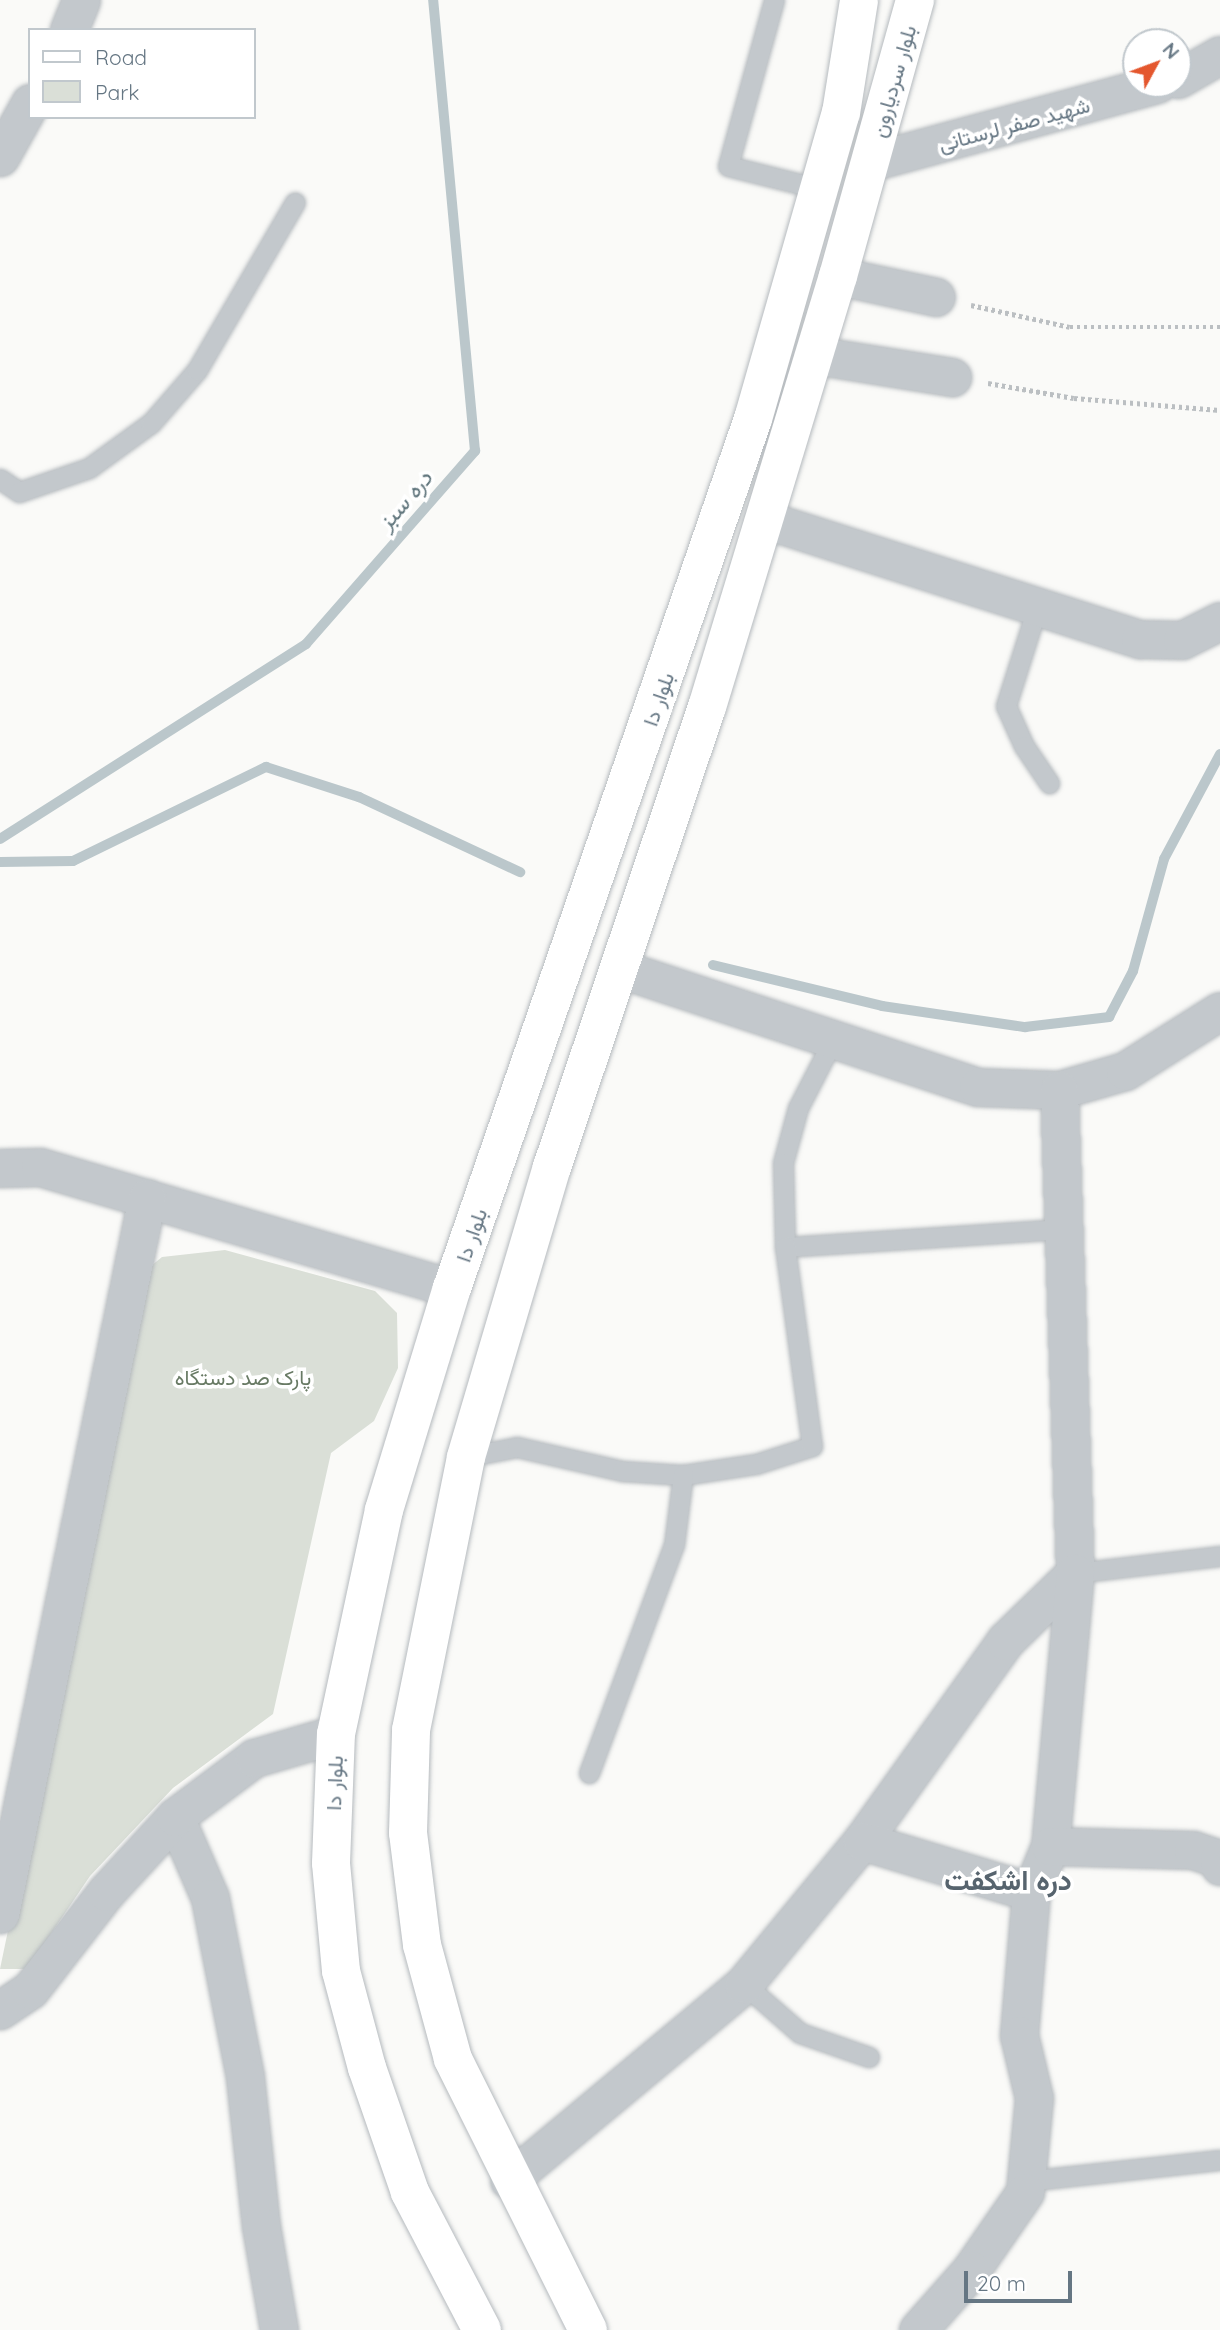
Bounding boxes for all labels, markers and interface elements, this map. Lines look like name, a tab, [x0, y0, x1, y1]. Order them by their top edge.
street label: بلوار سردیارون	[865, 22, 921, 140]
legend	[28, 28, 256, 119]
north arrow	[1122, 28, 1192, 98]
text: N	[1158, 37, 1185, 64]
text: Road	[95, 44, 147, 70]
text: Park	[95, 79, 139, 105]
street label: شهید صفر لرستانی	[936, 92, 1092, 156]
water label: دره سبز	[372, 465, 438, 535]
street label: بلوار دا	[637, 669, 679, 729]
street label: بلوار دا	[450, 1205, 492, 1265]
park label: پارک صد دستگاه	[175, 1364, 311, 1390]
street label: بلوار دا	[320, 1755, 348, 1811]
district label: دره اشکفت	[944, 1863, 1072, 1897]
scale bar	[968, 2256, 1076, 2300]
text: 20 m	[977, 2270, 1026, 2296]

